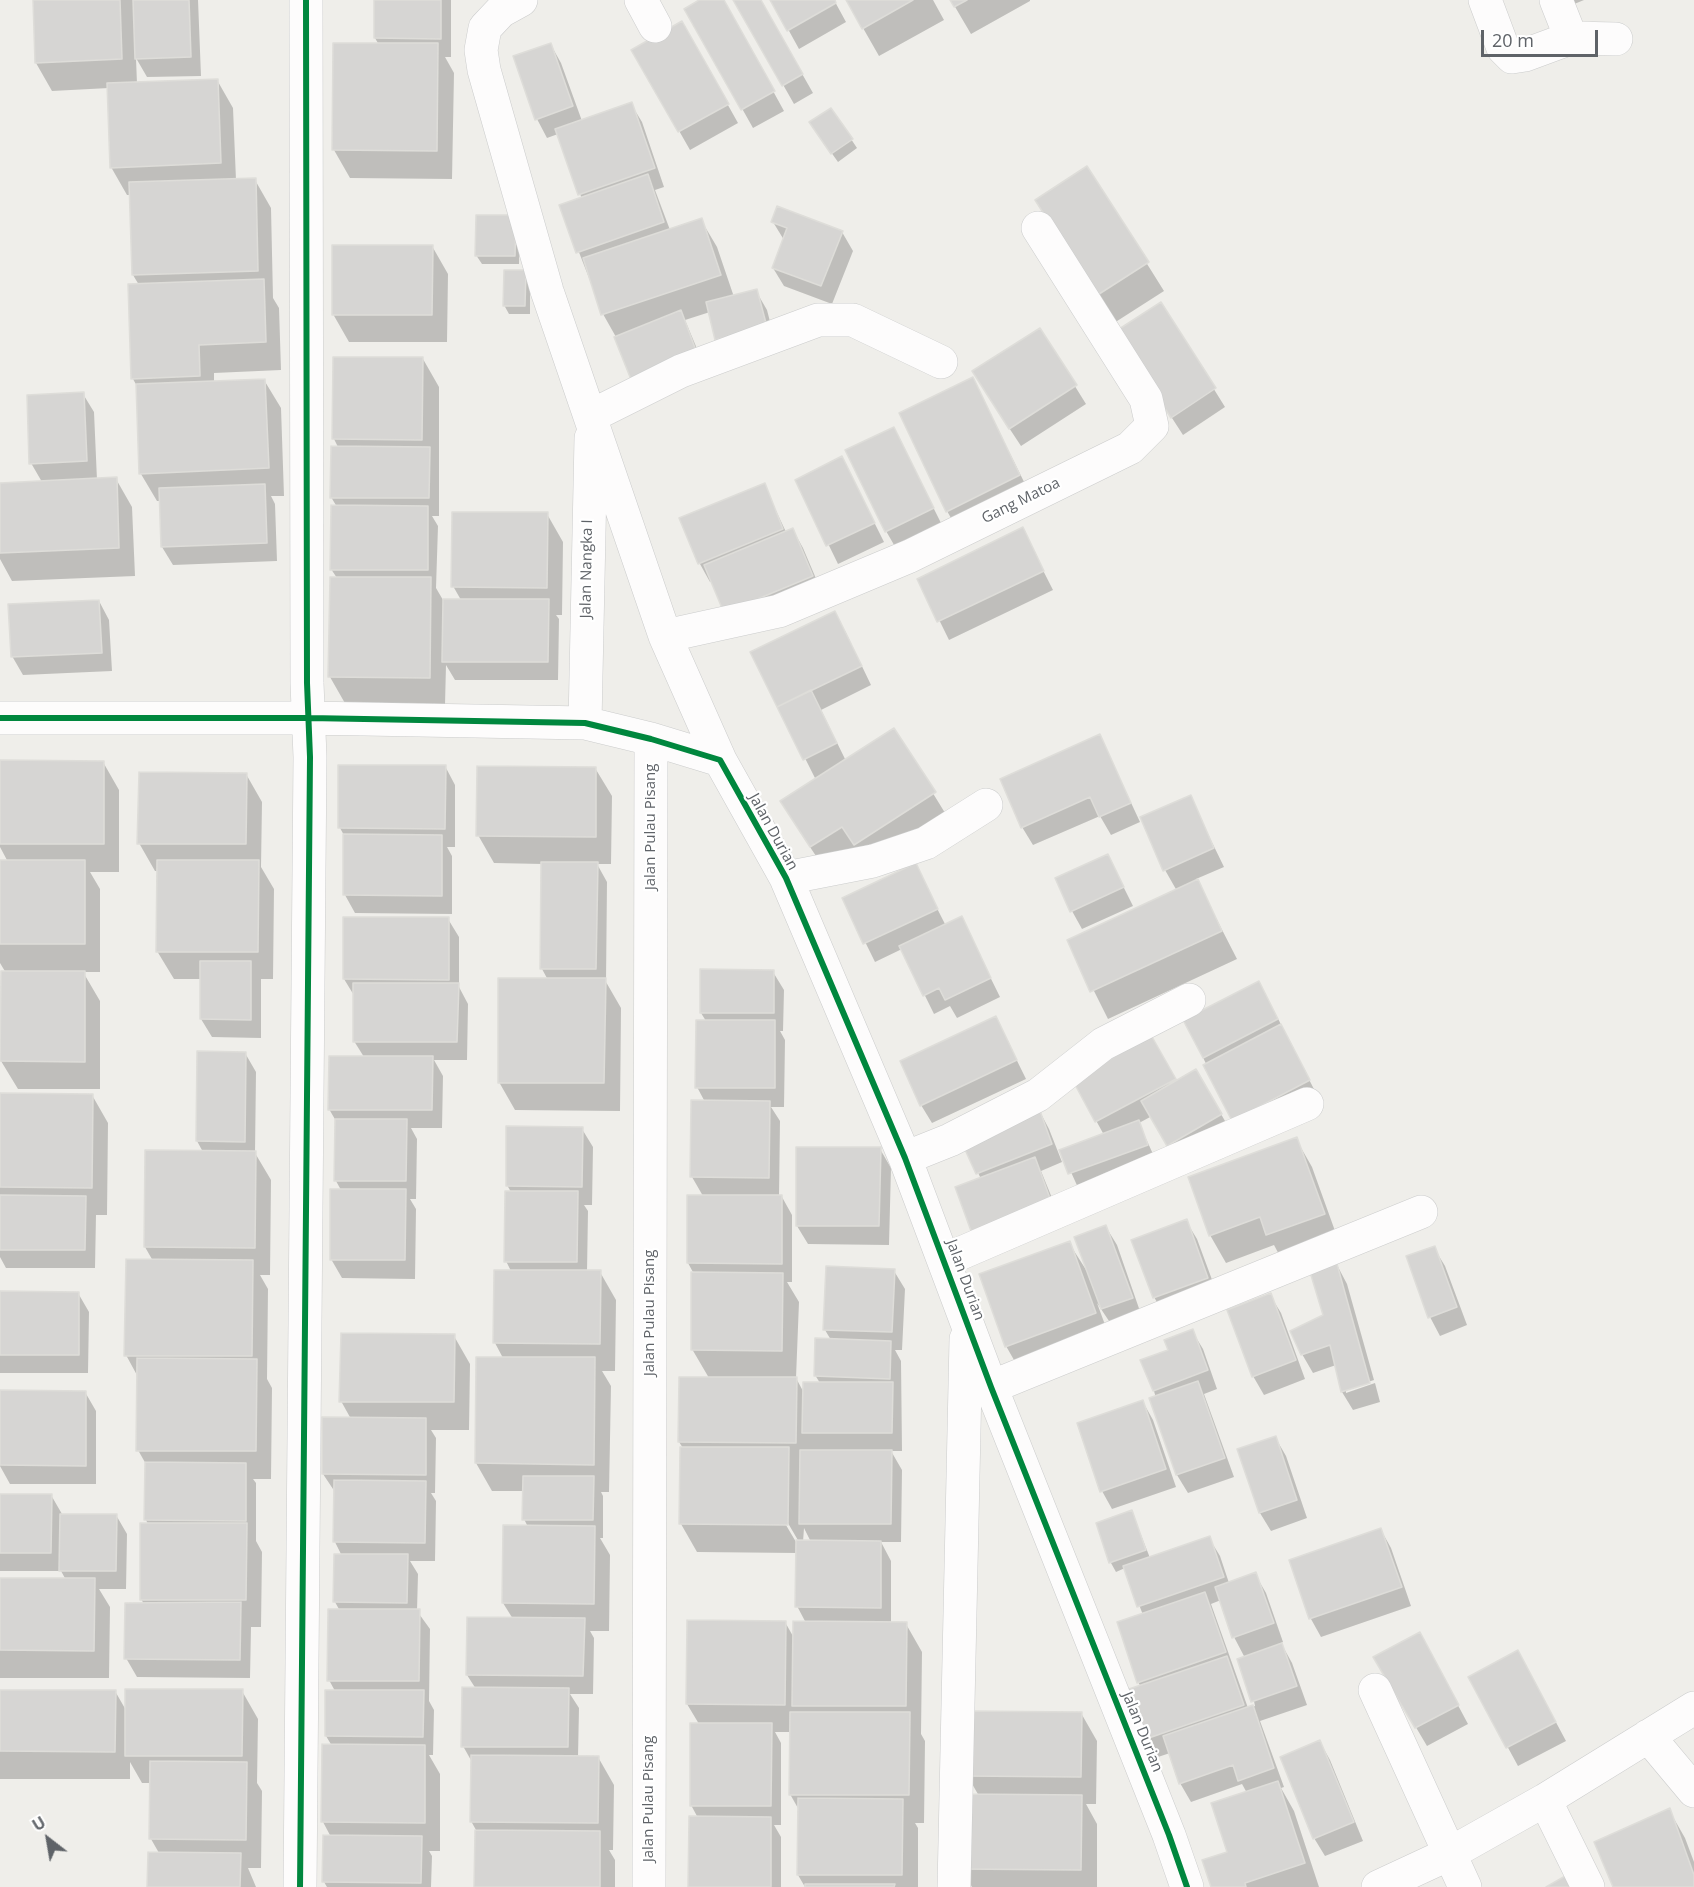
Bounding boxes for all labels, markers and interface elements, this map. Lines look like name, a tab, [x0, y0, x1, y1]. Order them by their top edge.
scale bar	[1484, 18, 1601, 56]
text: 20 m	[1492, 28, 1534, 52]
street label: Gang Matoa	[979, 474, 1063, 528]
street label: Jalan Nangka I	[577, 519, 597, 619]
street label: Jalan Pulau Pisang	[642, 764, 660, 890]
street label: Jalan Durian	[744, 790, 802, 874]
street label: Jalan Durian	[942, 1237, 988, 1323]
street label: Jalan Pulau Pisang	[641, 1250, 659, 1376]
street label: Jalan Durian	[1118, 1689, 1166, 1775]
street label: Jalan Pulau Pisang	[640, 1736, 658, 1862]
north arrow	[18, 1809, 78, 1869]
text: U	[28, 1811, 50, 1836]

